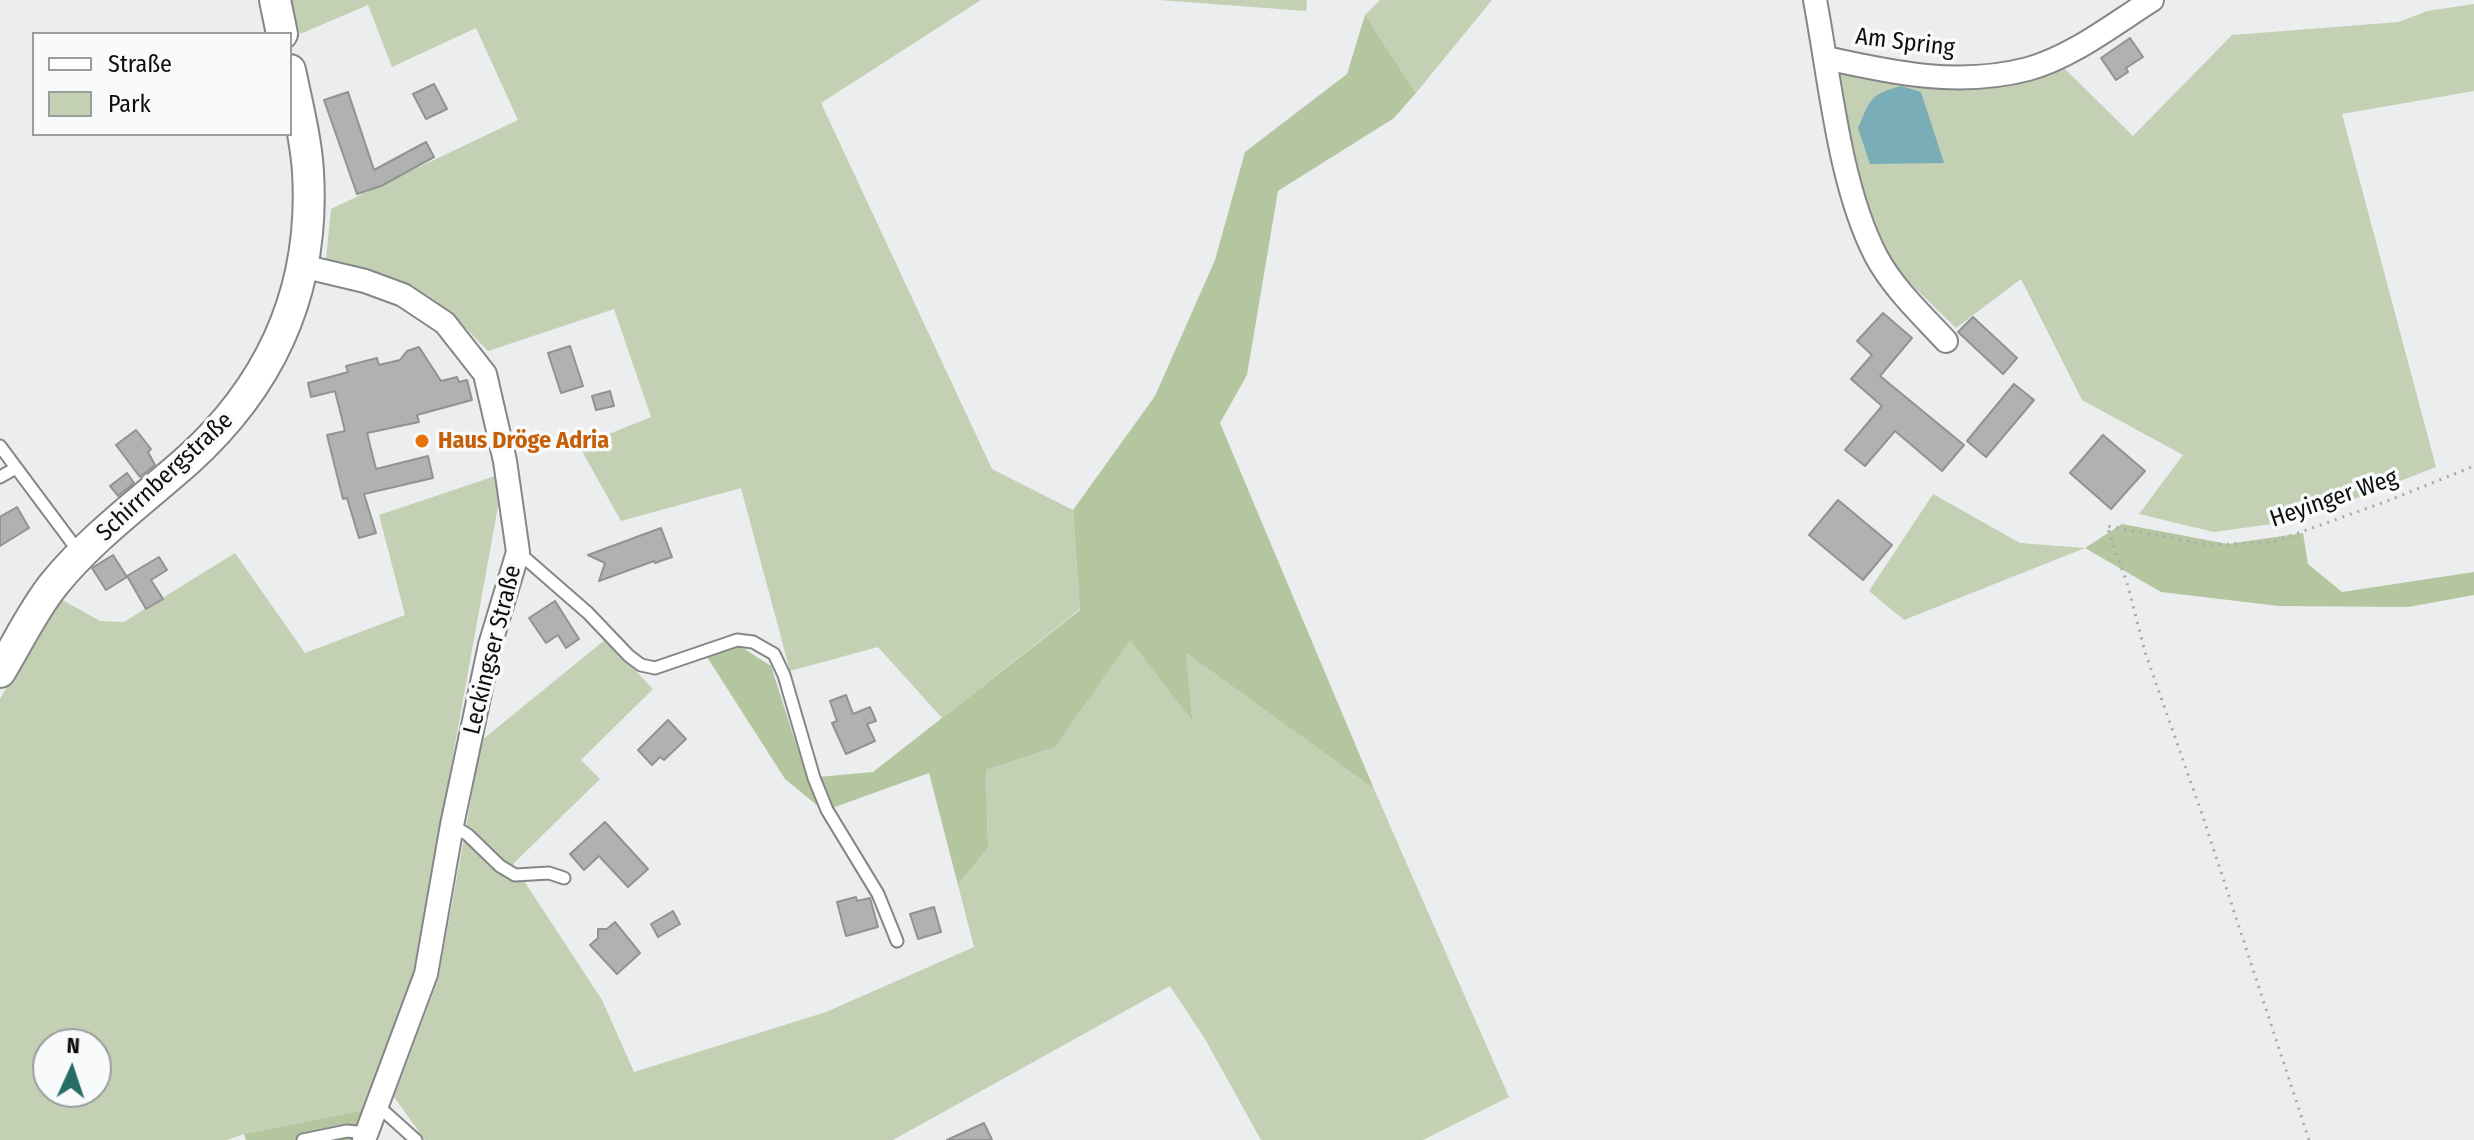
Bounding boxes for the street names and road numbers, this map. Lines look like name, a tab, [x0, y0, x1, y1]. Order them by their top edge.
street label: Am Spring	[1854, 23, 1956, 63]
street label: Schirrnbergstraße	[91, 406, 239, 548]
street label: Heyinger Weg	[2266, 464, 2402, 534]
street label: Leckingser Straße	[458, 562, 528, 738]

